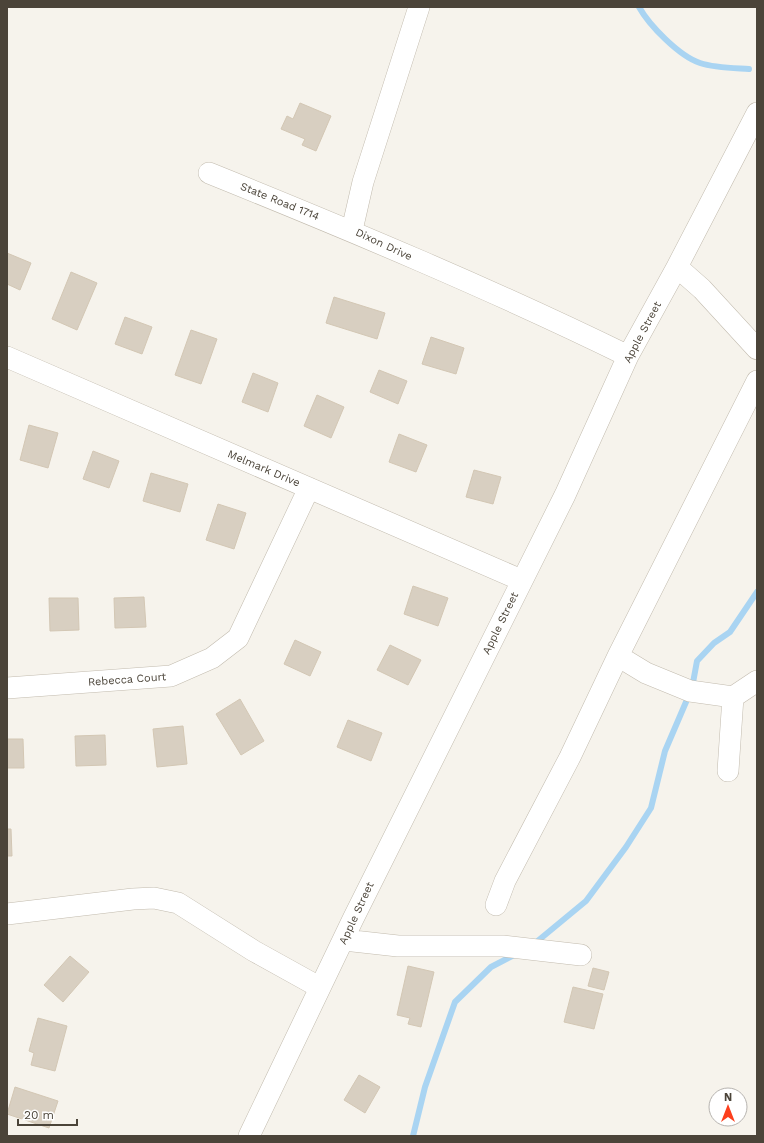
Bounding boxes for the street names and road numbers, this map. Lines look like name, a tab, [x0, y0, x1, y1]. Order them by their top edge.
street label: State Road 1714	[238, 180, 322, 223]
street label: Dixon Drive	[353, 226, 414, 263]
street label: Apple Street	[621, 299, 664, 365]
street label: Melmark Drive	[226, 447, 302, 490]
street label: Apple Street	[480, 590, 521, 656]
street label: Rebecca Court	[87, 670, 167, 689]
street label: Apple Street	[336, 879, 377, 947]

